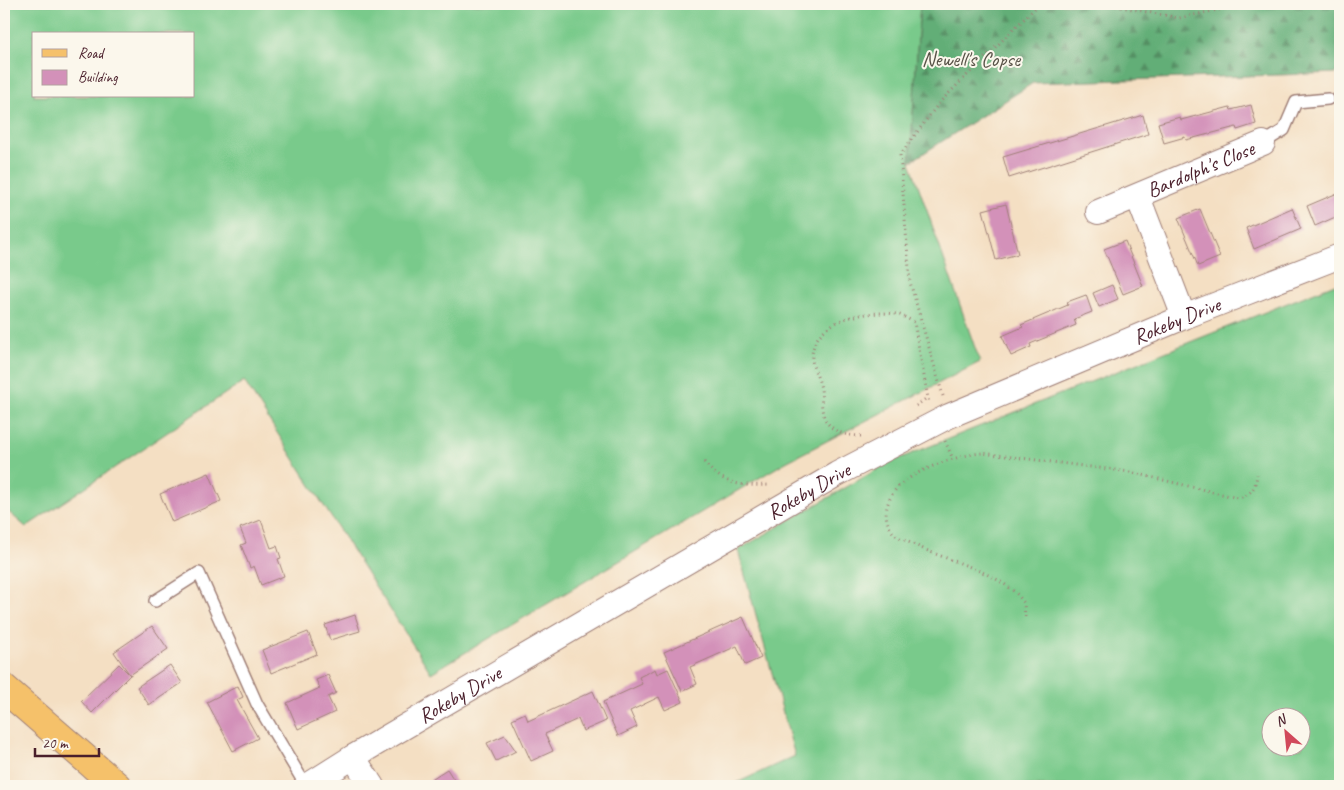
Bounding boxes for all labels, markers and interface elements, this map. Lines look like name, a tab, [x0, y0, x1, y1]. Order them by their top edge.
legend	[32, 32, 195, 98]
text: Road	[78, 44, 105, 63]
park label: Newell's Copse	[922, 46, 1021, 72]
text: Building	[78, 68, 118, 87]
street label: Bardolph's Close	[1143, 135, 1259, 203]
street label: Rokeby Drive	[1129, 290, 1226, 350]
street label: Rokeby Drive	[762, 455, 856, 525]
street label: Rokeby Drive	[413, 659, 508, 729]
north arrow	[1262, 708, 1312, 758]
text: N	[1273, 710, 1290, 730]
scale bar	[35, 725, 99, 757]
text: 20 m	[42, 734, 69, 753]

